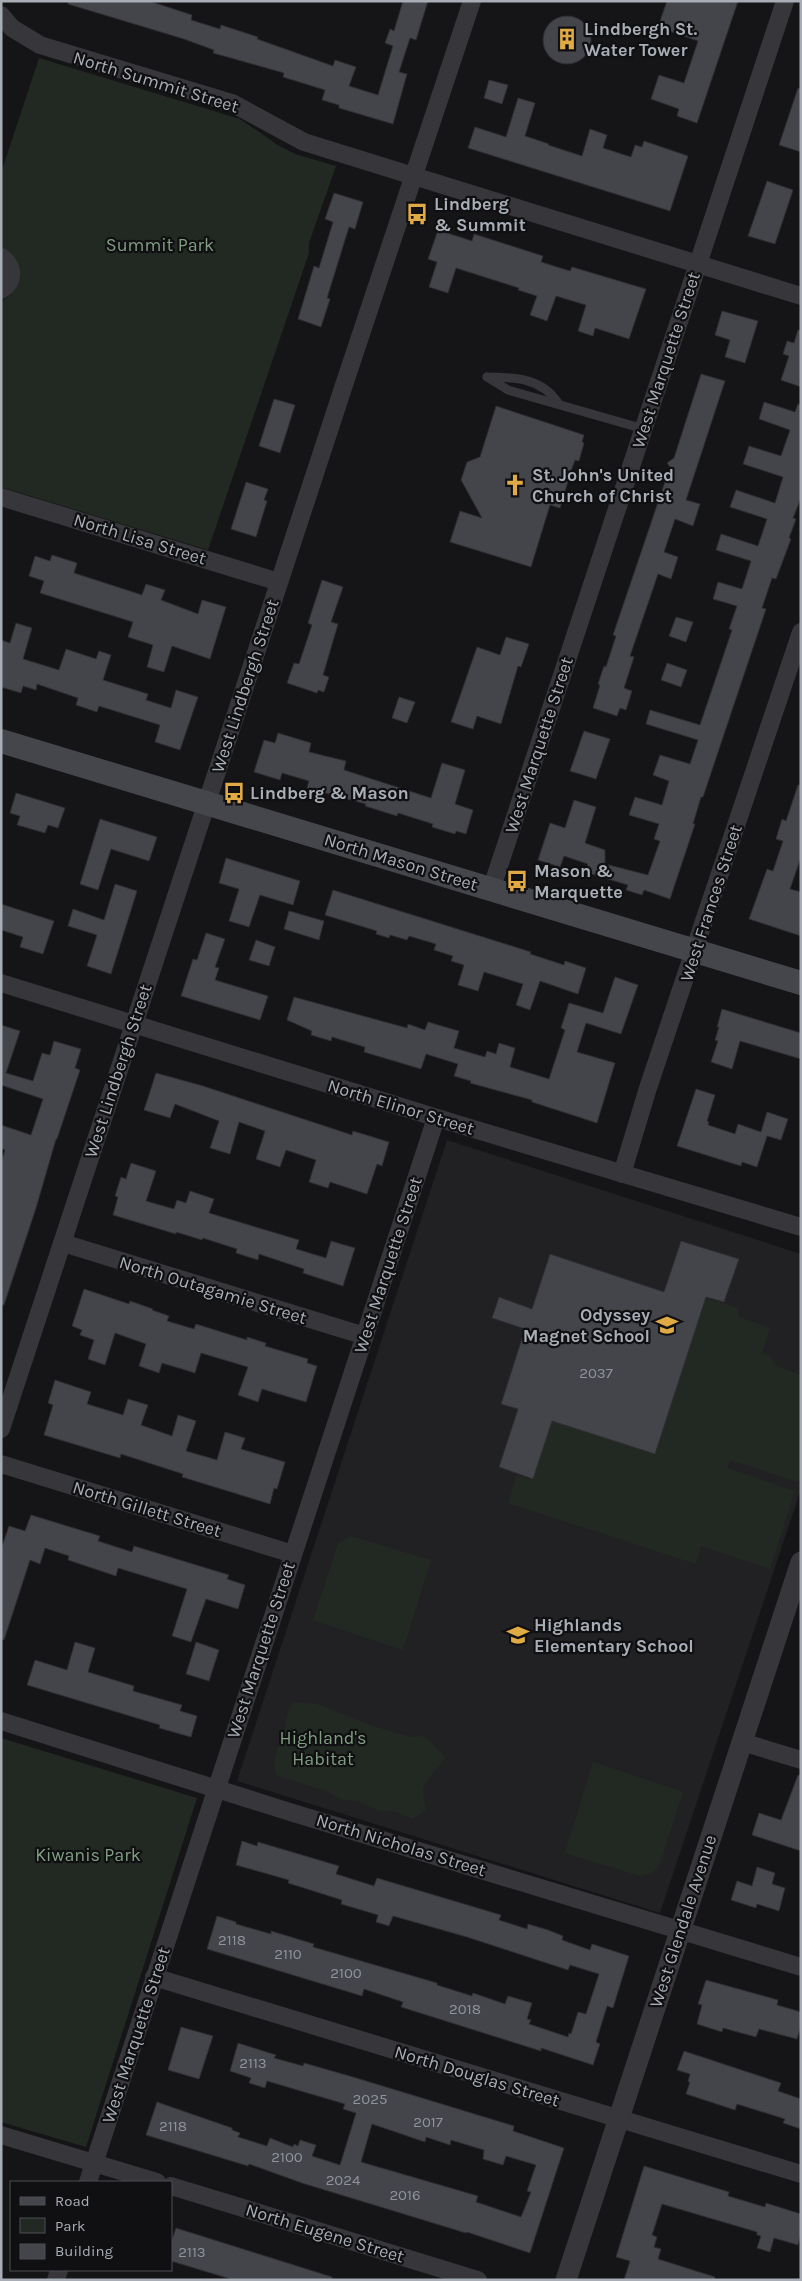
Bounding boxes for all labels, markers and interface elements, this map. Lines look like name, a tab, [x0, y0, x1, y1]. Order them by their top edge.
place label: Lindbergh St. Water Tower	[584, 18, 697, 61]
building icon: Lindbergh St. Water Tower	[554, 26, 580, 52]
street label: North Summit Street	[71, 46, 242, 118]
place label: Lindberg & Summit	[434, 193, 526, 236]
bus stop icon: Lindberg & Summit	[404, 201, 430, 227]
park label: Summit Park	[106, 234, 214, 256]
street label: West Marquette Street	[627, 269, 705, 451]
place label: St. John's United Church of Christ	[532, 464, 674, 507]
church icon: St. John's United Church of Christ	[502, 472, 528, 498]
street label: North Lisa Street	[71, 508, 209, 570]
street label: West Lindbergh Street	[207, 596, 284, 776]
street label: West Marquette Street	[500, 654, 578, 836]
bus stop icon: Lindberg & Mason	[221, 780, 247, 806]
place label: Lindberg & Mason	[250, 782, 409, 804]
street label: West Frances Street	[675, 822, 747, 984]
street label: North Mason Street	[321, 828, 481, 896]
place label: Mason & Marquette	[534, 860, 623, 903]
bus stop icon: Mason & Marquette	[504, 868, 530, 894]
street label: West Lindbergh Street	[80, 981, 157, 1161]
street label: North Elinor Street	[325, 1074, 477, 1140]
street label: West Marquette Street	[349, 1174, 427, 1356]
street label: North Outagamie Street	[117, 1251, 310, 1329]
place label: Odyssey Magnet School	[523, 1304, 650, 1347]
school or university icon: Odyssey Magnet School	[654, 1312, 680, 1338]
house number: 2037	[579, 1364, 613, 1382]
street label: North Gillett Street	[70, 1476, 224, 1542]
street label: West Marquette Street	[222, 1559, 300, 1741]
place label: Highlands Elementary School	[534, 1614, 694, 1657]
school or university icon: Highlands Elementary School	[505, 1622, 531, 1648]
park label: Highland's Habitat	[280, 1727, 366, 1770]
street label: North Nicholas Street	[313, 1809, 489, 1881]
street label: West Glendale Avenue	[645, 1832, 721, 2010]
park label: Kiwanis Park	[35, 1844, 141, 1866]
house number: 2118	[218, 1931, 246, 1949]
street label: West Marquette Street	[97, 1944, 175, 2126]
house number: 2110	[274, 1945, 302, 1963]
house number: 2100	[330, 1964, 362, 1982]
house number: 2018	[449, 2000, 481, 2018]
street label: North Douglas Street	[392, 2040, 562, 2112]
house number: 2113	[239, 2054, 267, 2072]
house number: 2025	[353, 2090, 387, 2108]
house number: 2017	[413, 2113, 443, 2131]
house number: 2118	[159, 2117, 187, 2135]
house number: 2100	[271, 2148, 303, 2166]
house number: 2024	[326, 2171, 361, 2189]
legend	[10, 2181, 172, 2271]
house number: 2016	[389, 2186, 421, 2204]
text: Road	[55, 2192, 90, 2210]
street label: North Eugene Street	[243, 2198, 407, 2268]
text: Park	[55, 2217, 85, 2235]
text: Building	[55, 2242, 113, 2260]
house number: 2113	[178, 2243, 206, 2261]

